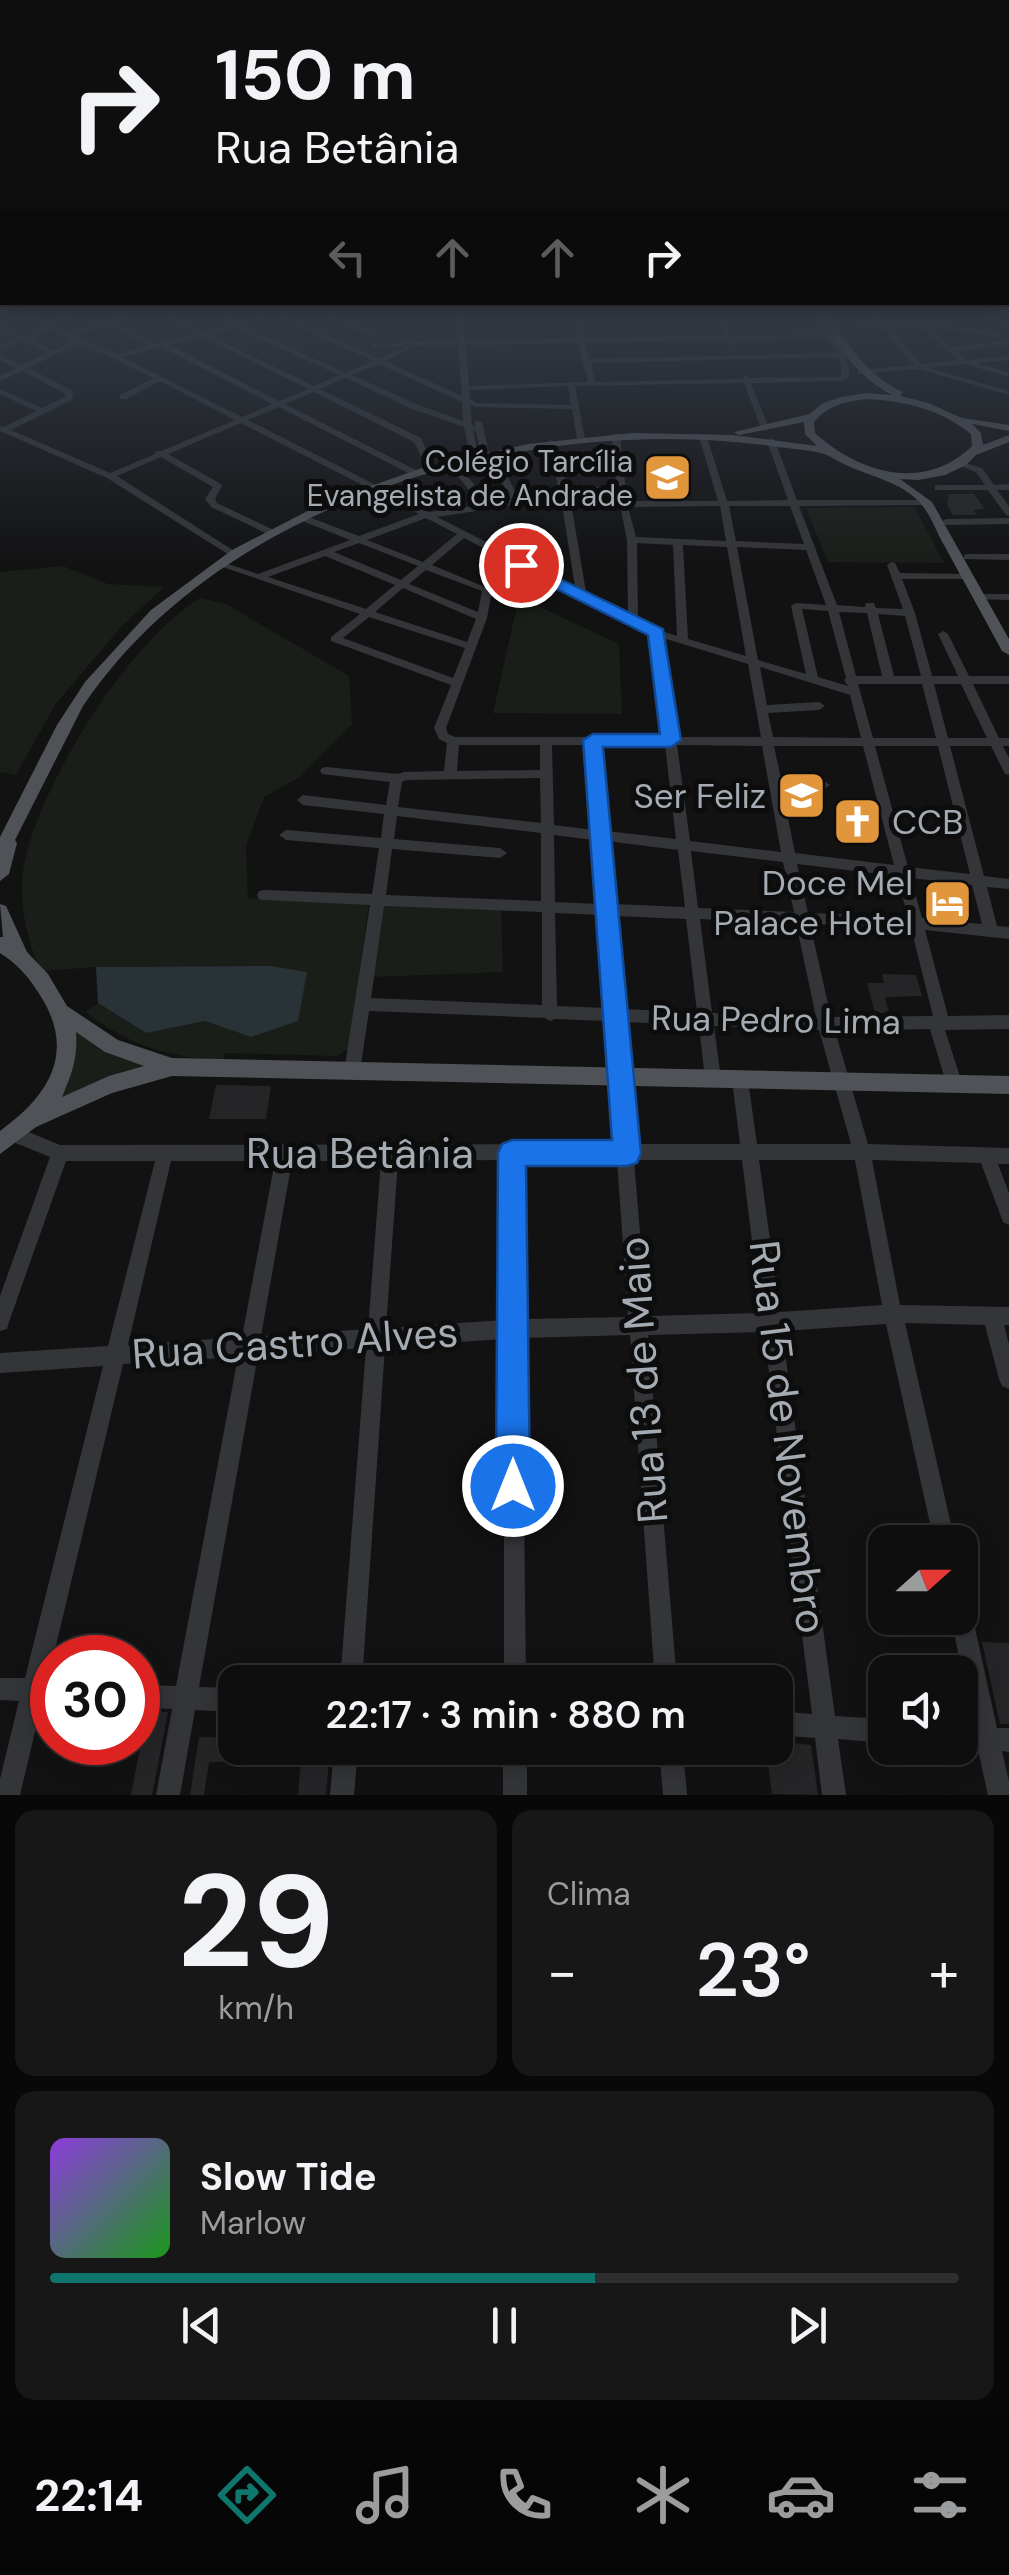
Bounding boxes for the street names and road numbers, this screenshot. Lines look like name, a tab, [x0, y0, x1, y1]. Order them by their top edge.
street label: Rua Pedro Lima	[651, 995, 901, 1045]
street label: Rua Betânia	[246, 1126, 474, 1181]
street label: Rua 13 de Maio	[606, 1235, 680, 1525]
street label: Rua 15 de Novembro	[737, 1237, 839, 1637]
street label: Rua Castro Alves	[130, 1304, 460, 1382]

